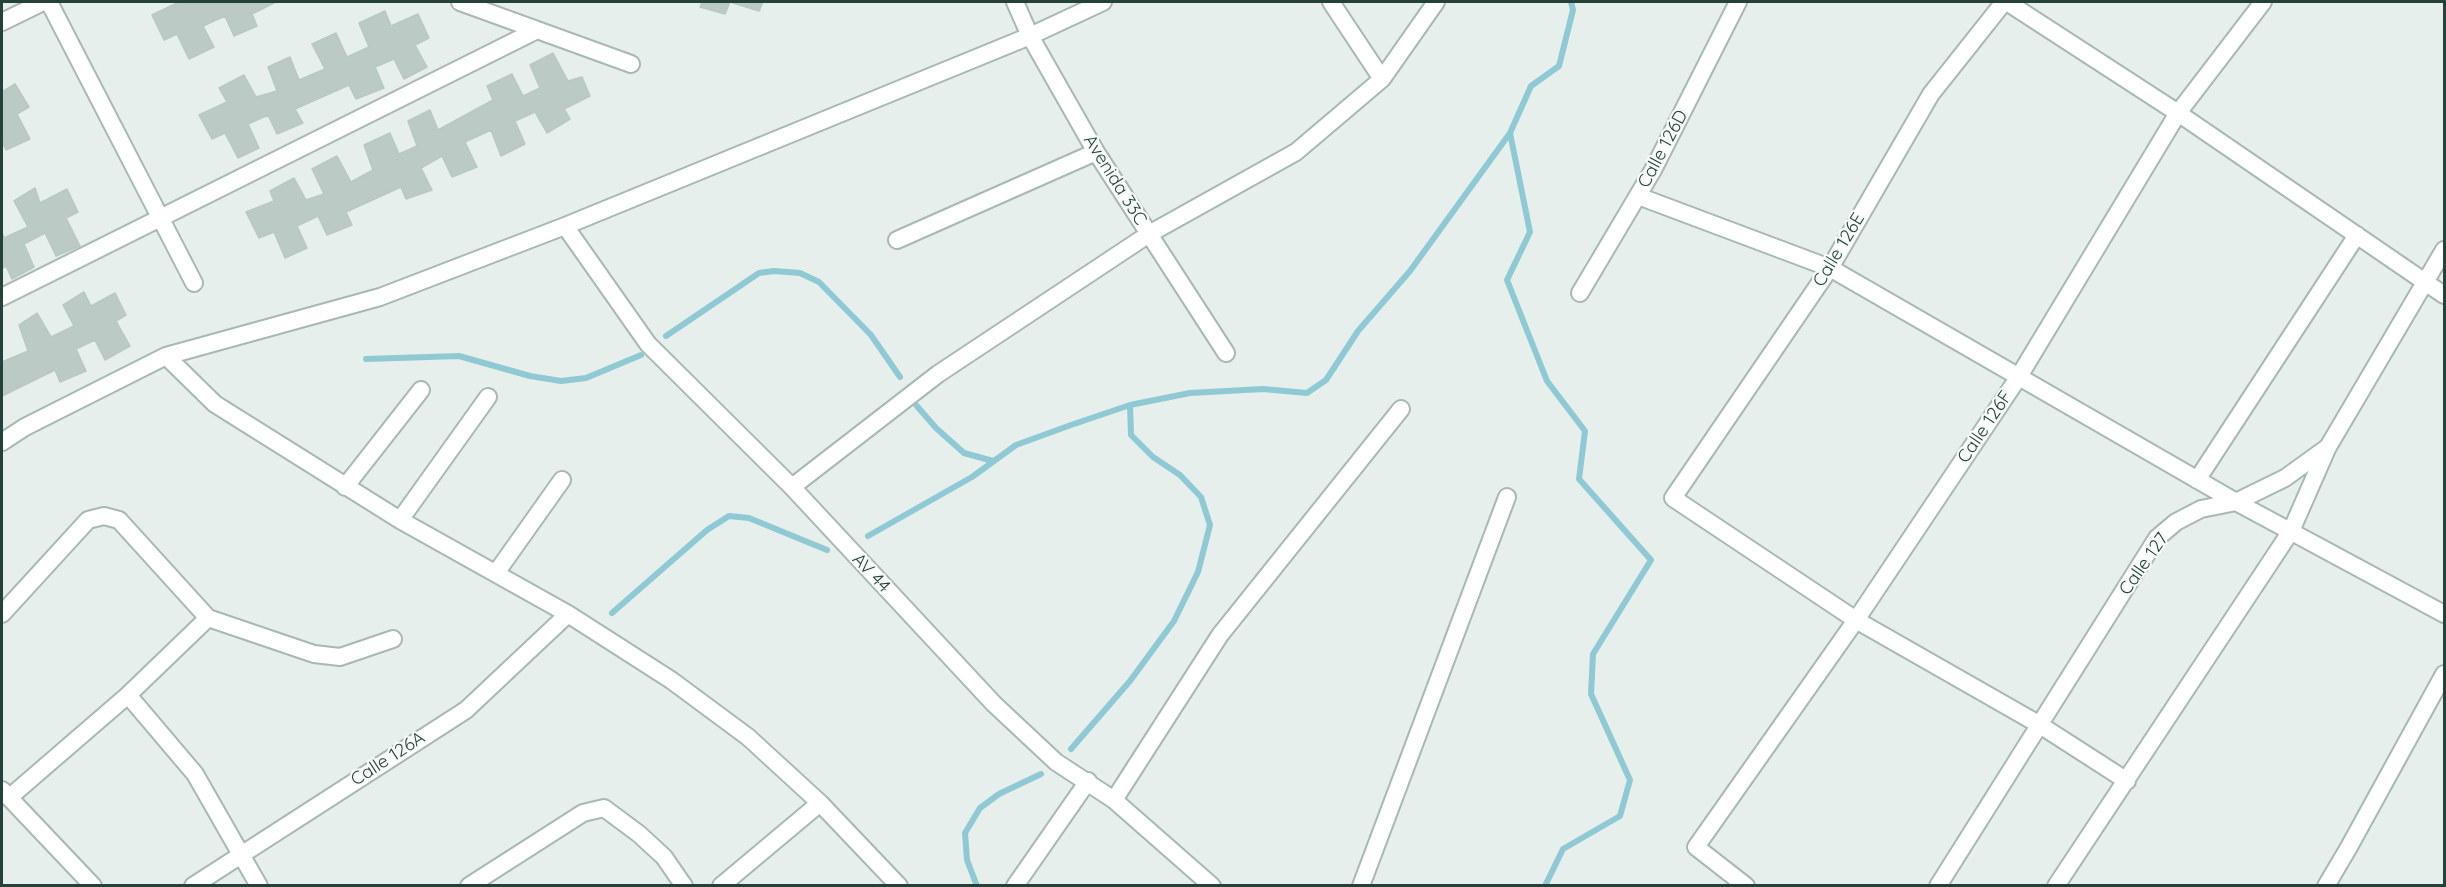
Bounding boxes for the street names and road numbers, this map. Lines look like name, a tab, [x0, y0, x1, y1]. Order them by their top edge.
street label: Calle 126D	[1633, 106, 1693, 192]
street label: Avenida 33C	[1079, 131, 1151, 229]
street label: Calle 126E	[1809, 209, 1869, 291]
street label: Calle 126F	[1953, 387, 2017, 467]
street label: Calle 127	[2115, 529, 2173, 599]
street label: AV 44	[847, 549, 895, 597]
street label: Calle 126A	[347, 727, 429, 791]

